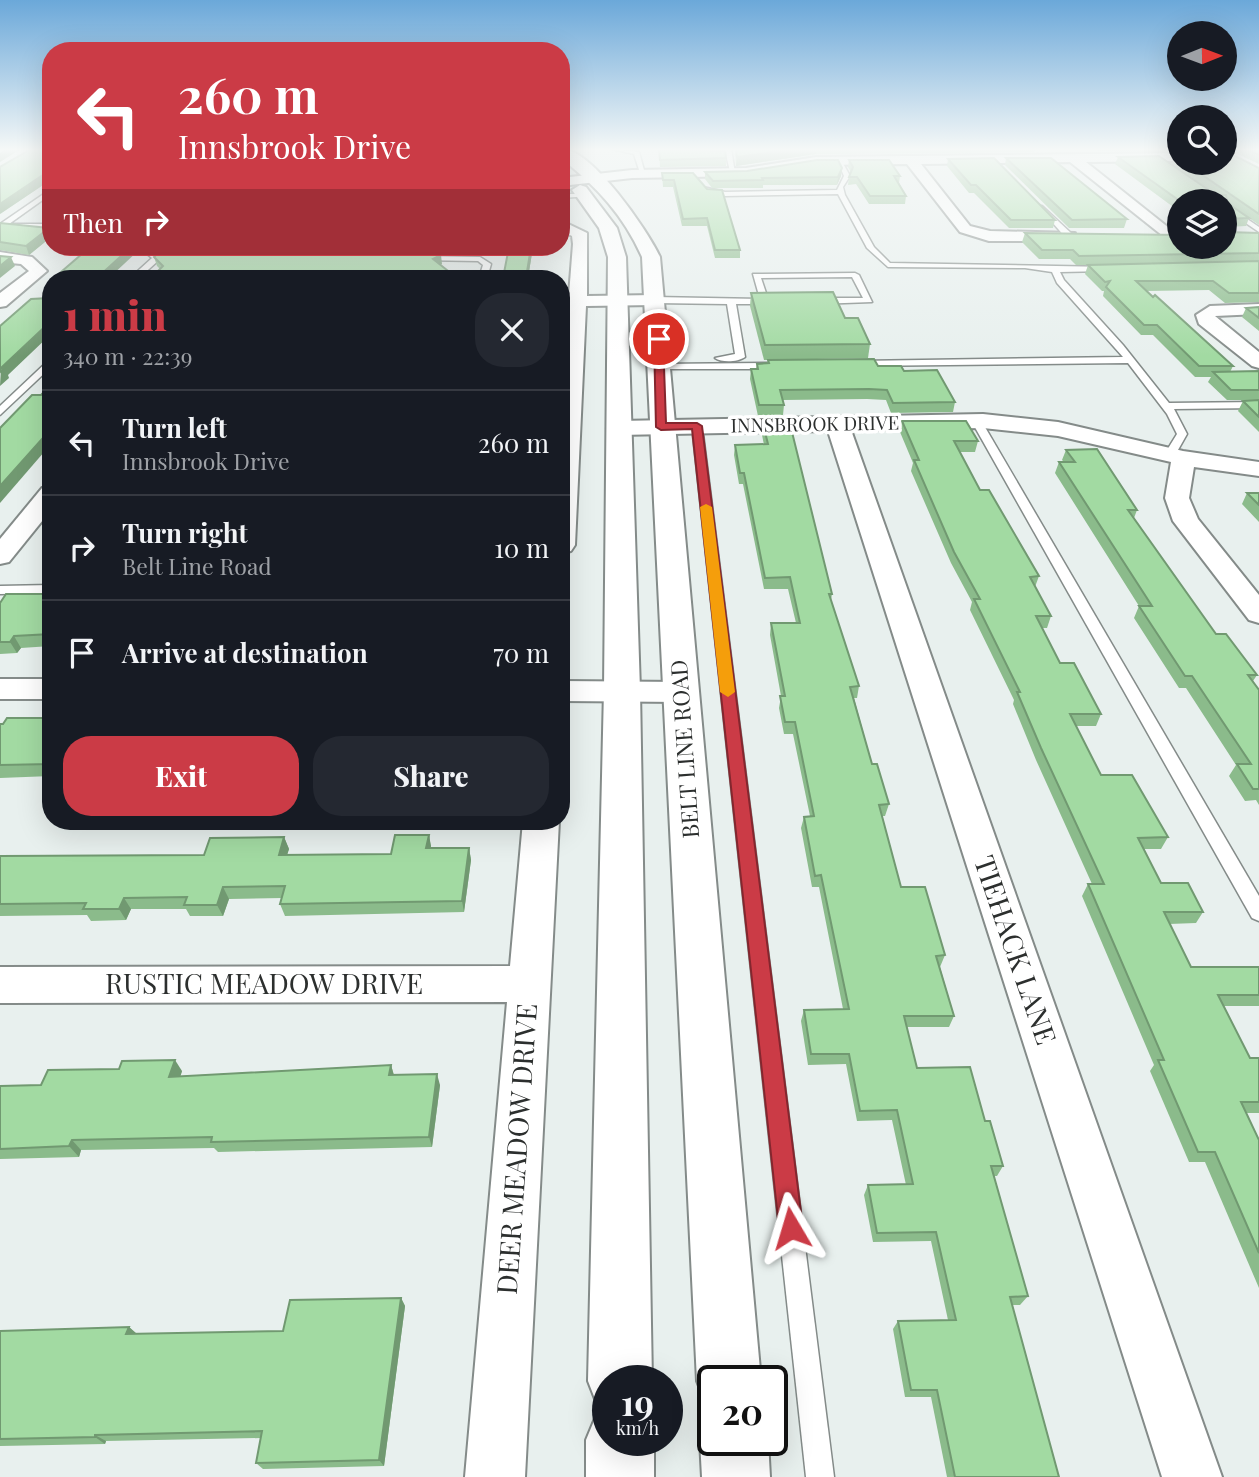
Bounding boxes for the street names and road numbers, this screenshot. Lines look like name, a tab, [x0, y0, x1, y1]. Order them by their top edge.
street label: INNSBROOK DRIVE	[730, 409, 899, 437]
street label: BELT LINE ROAD	[662, 659, 705, 840]
street label: TIEHACK LANE	[967, 850, 1066, 1049]
street label: RUSTIC MEADOW DRIVE	[105, 964, 423, 1001]
street label: DEER MEADOW DRIVE	[487, 1002, 544, 1296]

